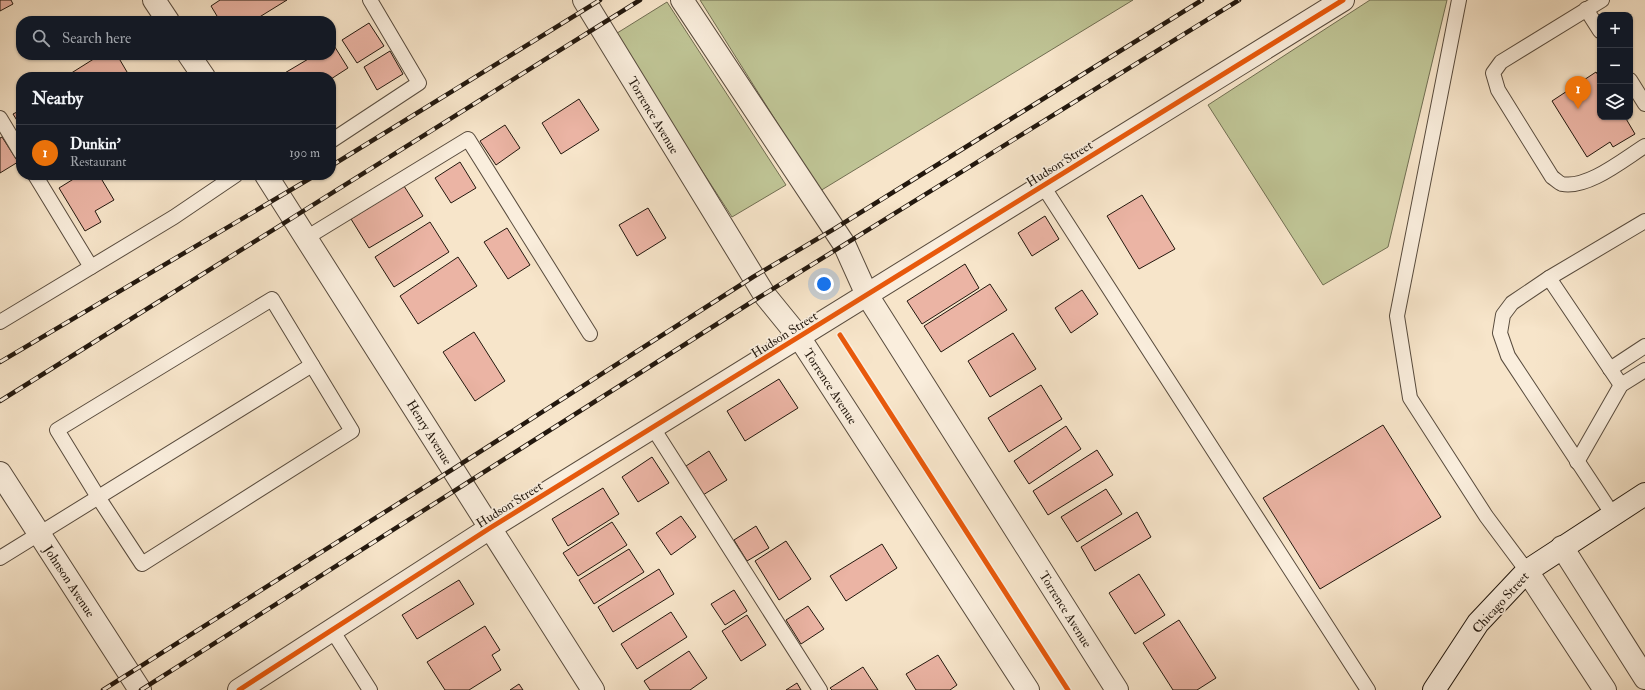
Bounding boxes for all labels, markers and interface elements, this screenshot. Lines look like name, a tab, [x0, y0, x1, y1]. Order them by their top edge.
map controls	[1597, 12, 1633, 120]
button: +	[1597, 12, 1633, 48]
search box	[16, 16, 336, 60]
icon: search	[30, 27, 52, 49]
text: Search here	[62, 29, 131, 48]
button: −	[1597, 48, 1633, 84]
street label: Torrence Avenue	[624, 74, 683, 157]
pin: 1	[1565, 76, 1591, 109]
button: layers	[1597, 84, 1633, 120]
text: Nearby	[32, 88, 83, 109]
text: Dunkin'	[70, 135, 120, 154]
street label: Hudson Street	[1023, 137, 1096, 191]
text: 1	[43, 145, 47, 161]
text: 190 m	[289, 145, 320, 161]
text: Restaurant	[70, 154, 126, 170]
your location	[814, 274, 834, 294]
street label: Hudson Street	[748, 308, 821, 362]
street label: Torrence Avenue	[800, 346, 861, 428]
street label: Henry Avenue	[402, 397, 456, 469]
street label: Hudson Street	[473, 478, 546, 532]
street label: Johnson Avenue	[39, 542, 99, 621]
street label: Torrence Avenue	[1035, 568, 1095, 651]
street label: Chicago Street	[1469, 569, 1532, 637]

